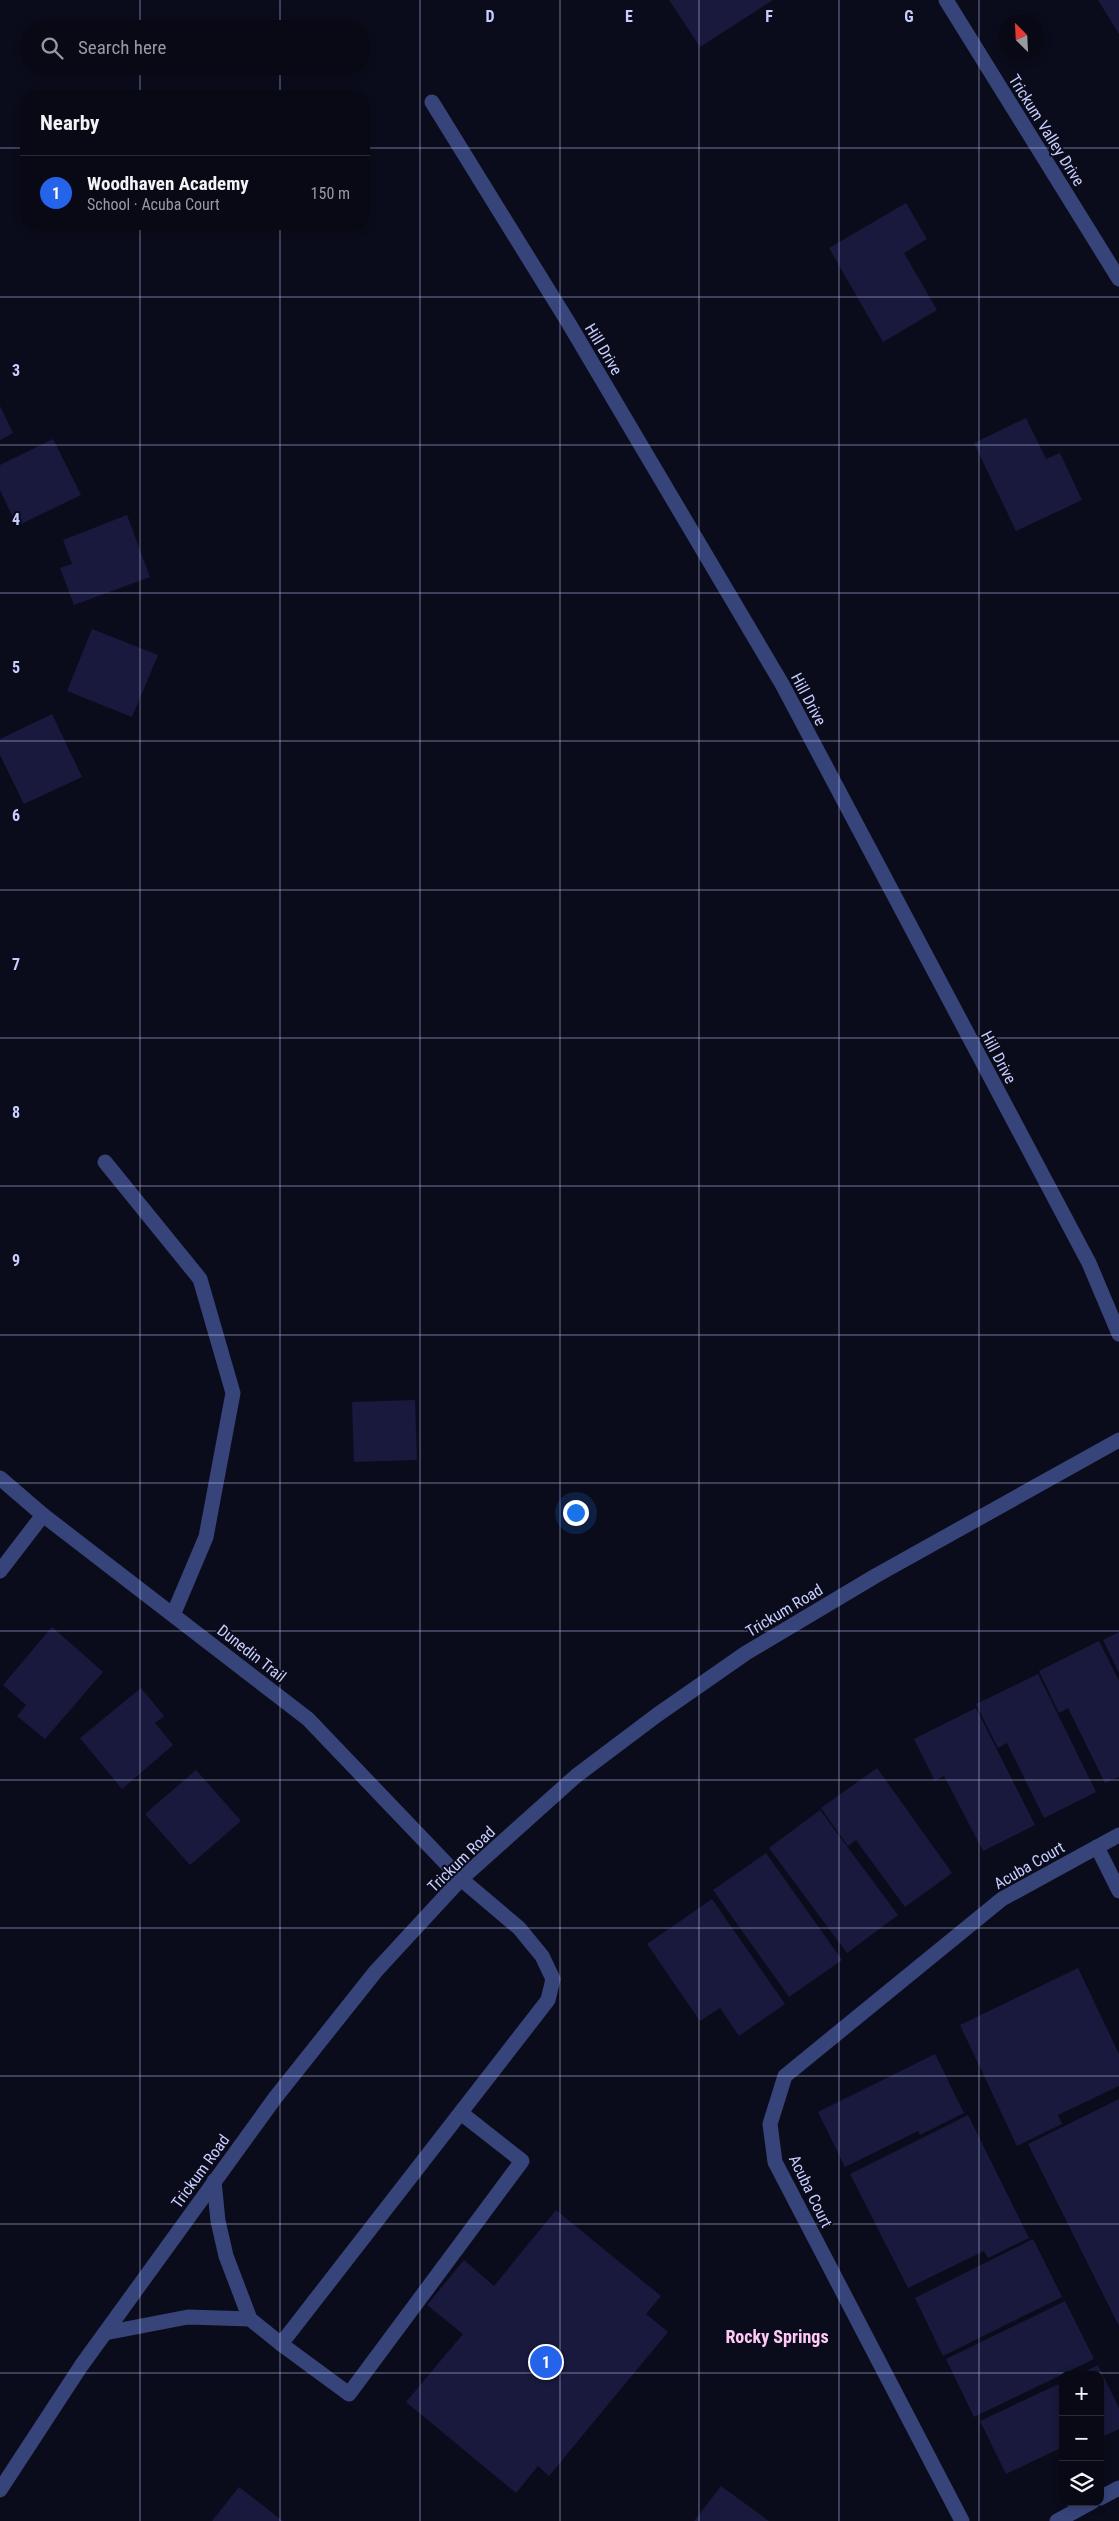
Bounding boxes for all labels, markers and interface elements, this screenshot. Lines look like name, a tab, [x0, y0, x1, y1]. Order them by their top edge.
text: D	[485, 7, 495, 26]
text: E	[625, 7, 633, 26]
text: F	[765, 7, 773, 26]
text: G	[904, 7, 914, 26]
north arrow	[999, 15, 1044, 60]
search box	[20, 20, 370, 75]
icon: search	[38, 34, 66, 62]
text: Search here	[78, 36, 166, 59]
street label: Trickum Valley Drive	[1005, 71, 1088, 189]
text: Nearby	[40, 111, 99, 135]
text: Woodhaven Academy	[87, 172, 249, 195]
text: 1	[52, 184, 60, 203]
text: 150 m	[311, 184, 350, 203]
text: School · Acuba Court	[87, 195, 220, 214]
street label: Hill Drive	[581, 320, 626, 378]
text: 3	[12, 361, 20, 380]
text: 4	[12, 510, 20, 529]
text: 5	[12, 658, 20, 677]
street label: Hill Drive	[787, 670, 830, 729]
text: 6	[12, 806, 20, 825]
text: 7	[12, 955, 20, 974]
street label: Hill Drive	[977, 1028, 1020, 1087]
text: 8	[12, 1103, 20, 1122]
text: 9	[12, 1251, 20, 1270]
your location	[563, 1500, 589, 1526]
street label: Trickum Road	[742, 1580, 826, 1641]
street label: Dunedin Trail	[213, 1621, 290, 1686]
street label: Trickum Road	[424, 1822, 499, 1896]
street label: Acuba Court	[991, 1837, 1068, 1893]
street label: Trickum Road	[167, 2131, 234, 2212]
street label: Acuba Court	[785, 2152, 836, 2231]
district label: Rocky Springs	[725, 2326, 829, 2347]
pin: 1	[530, 2343, 562, 2381]
map controls	[1059, 2371, 1104, 2506]
button: +	[1059, 2371, 1104, 2416]
button: −	[1059, 2416, 1104, 2461]
button: layers	[1059, 2461, 1104, 2506]

